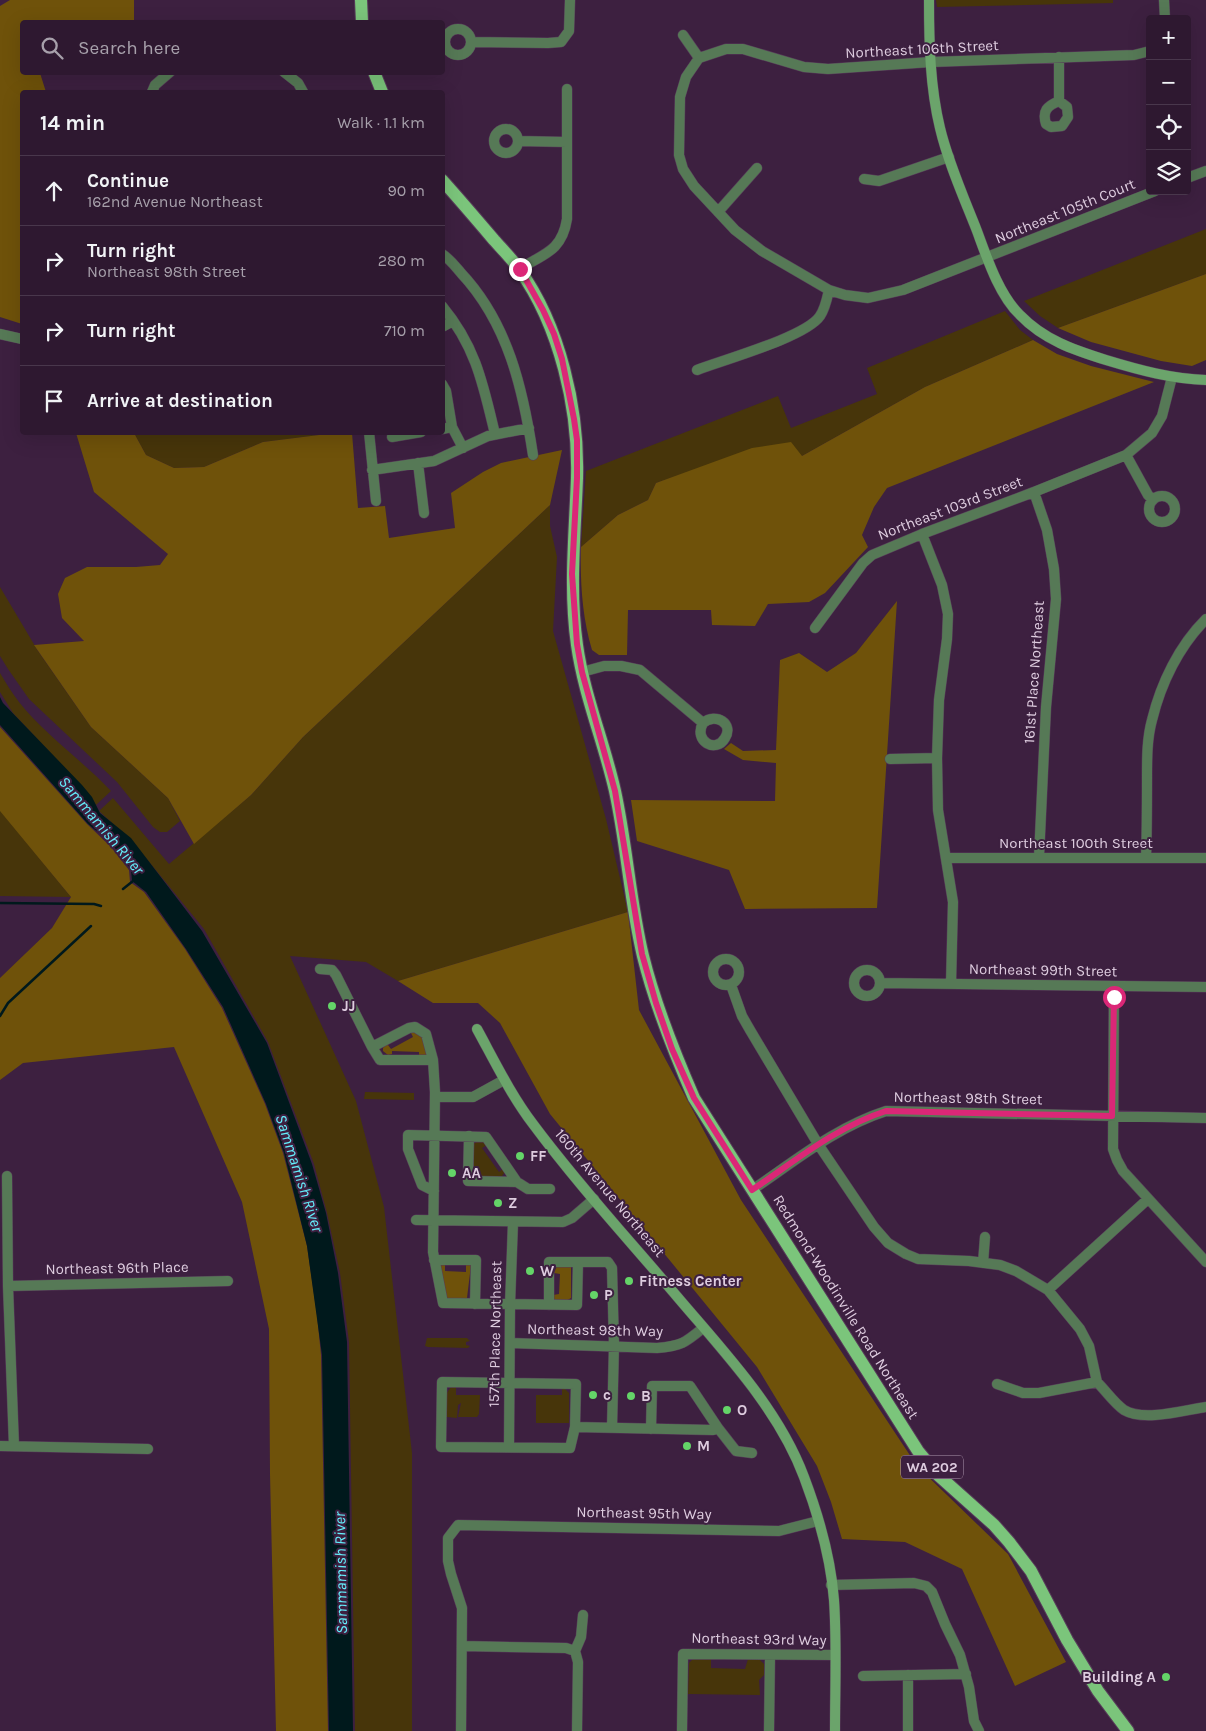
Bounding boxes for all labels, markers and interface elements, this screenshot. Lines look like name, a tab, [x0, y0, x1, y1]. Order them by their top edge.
map controls	[1146, 15, 1191, 195]
button: +	[1146, 15, 1191, 60]
search box	[20, 20, 445, 75]
icon: search	[38, 34, 66, 62]
street label: Northeast 106th Street	[845, 36, 999, 62]
text: Search here	[78, 37, 180, 59]
button: −	[1146, 60, 1191, 105]
button: locate	[1146, 105, 1191, 150]
text: 14 min	[40, 111, 105, 135]
text: Walk · 1.1 km	[337, 113, 425, 132]
button: layers	[1146, 150, 1191, 195]
text: Continue	[87, 170, 169, 192]
street label: Northeast 105th Court	[992, 174, 1138, 247]
icon: ahead	[40, 177, 68, 205]
text: 90 m	[387, 181, 425, 200]
text: 162nd Avenue Northeast	[87, 192, 263, 211]
text: Turn right	[87, 240, 176, 262]
icon: right	[40, 247, 68, 275]
text: 280 m	[378, 251, 425, 270]
route end	[509, 258, 532, 281]
text: Northeast 98th Street	[87, 262, 246, 281]
icon: right	[40, 317, 68, 345]
text: Turn right	[87, 320, 176, 342]
text: 710 m	[384, 321, 425, 340]
icon: arrive	[40, 387, 68, 415]
text: Arrive at destination	[87, 390, 273, 412]
street label: Northeast 103rd Street	[875, 472, 1025, 544]
street label: 161st Place Northeast	[1020, 599, 1048, 744]
water label: Sammamish River	[55, 772, 149, 879]
street label: Northeast 100th Street	[999, 834, 1153, 852]
street label: Northeast 99th Street	[969, 960, 1118, 980]
route start	[1103, 986, 1126, 1009]
place label: JJ	[342, 997, 355, 1015]
marker: JJ	[326, 1000, 338, 1012]
street label: Northeast 98th Street	[893, 1088, 1043, 1108]
water label: Sammamish River	[272, 1112, 328, 1235]
street label: 160th Avenue Northeast	[551, 1125, 669, 1261]
place label: FF	[530, 1147, 546, 1165]
marker: FF	[514, 1150, 526, 1162]
place label: AA	[462, 1164, 481, 1182]
marker: AA	[446, 1167, 458, 1179]
street label: Redmond-Woodinville Road Northeast	[769, 1192, 923, 1423]
place label: Z	[508, 1194, 517, 1212]
marker: Z	[492, 1197, 504, 1209]
street label: Northeast 96th Place	[45, 1258, 189, 1278]
street label: 157th Place Northeast	[485, 1260, 505, 1407]
place label: W	[540, 1262, 555, 1280]
marker: W	[524, 1265, 536, 1277]
place label: Fitness Center	[639, 1272, 742, 1290]
marker: Fitness Center	[623, 1275, 635, 1287]
place label: P	[604, 1286, 613, 1304]
marker: P	[588, 1289, 600, 1301]
street label: Northeast 98th Way	[527, 1320, 663, 1340]
place label: c	[603, 1386, 611, 1404]
place label: B	[641, 1387, 651, 1405]
marker: c	[587, 1389, 599, 1401]
marker: B	[625, 1390, 637, 1402]
place label: O	[737, 1401, 747, 1419]
marker: O	[721, 1404, 733, 1416]
place label: M	[697, 1437, 710, 1455]
marker: M	[681, 1440, 693, 1452]
road number: WA 202	[901, 1455, 963, 1478]
street label: Northeast 95th Way	[576, 1503, 712, 1523]
water label: Sammamish River	[330, 1511, 351, 1634]
street label: Northeast 93rd Way	[691, 1629, 827, 1649]
place label: Building A	[1082, 1668, 1157, 1686]
marker: Building A	[1160, 1671, 1172, 1683]

